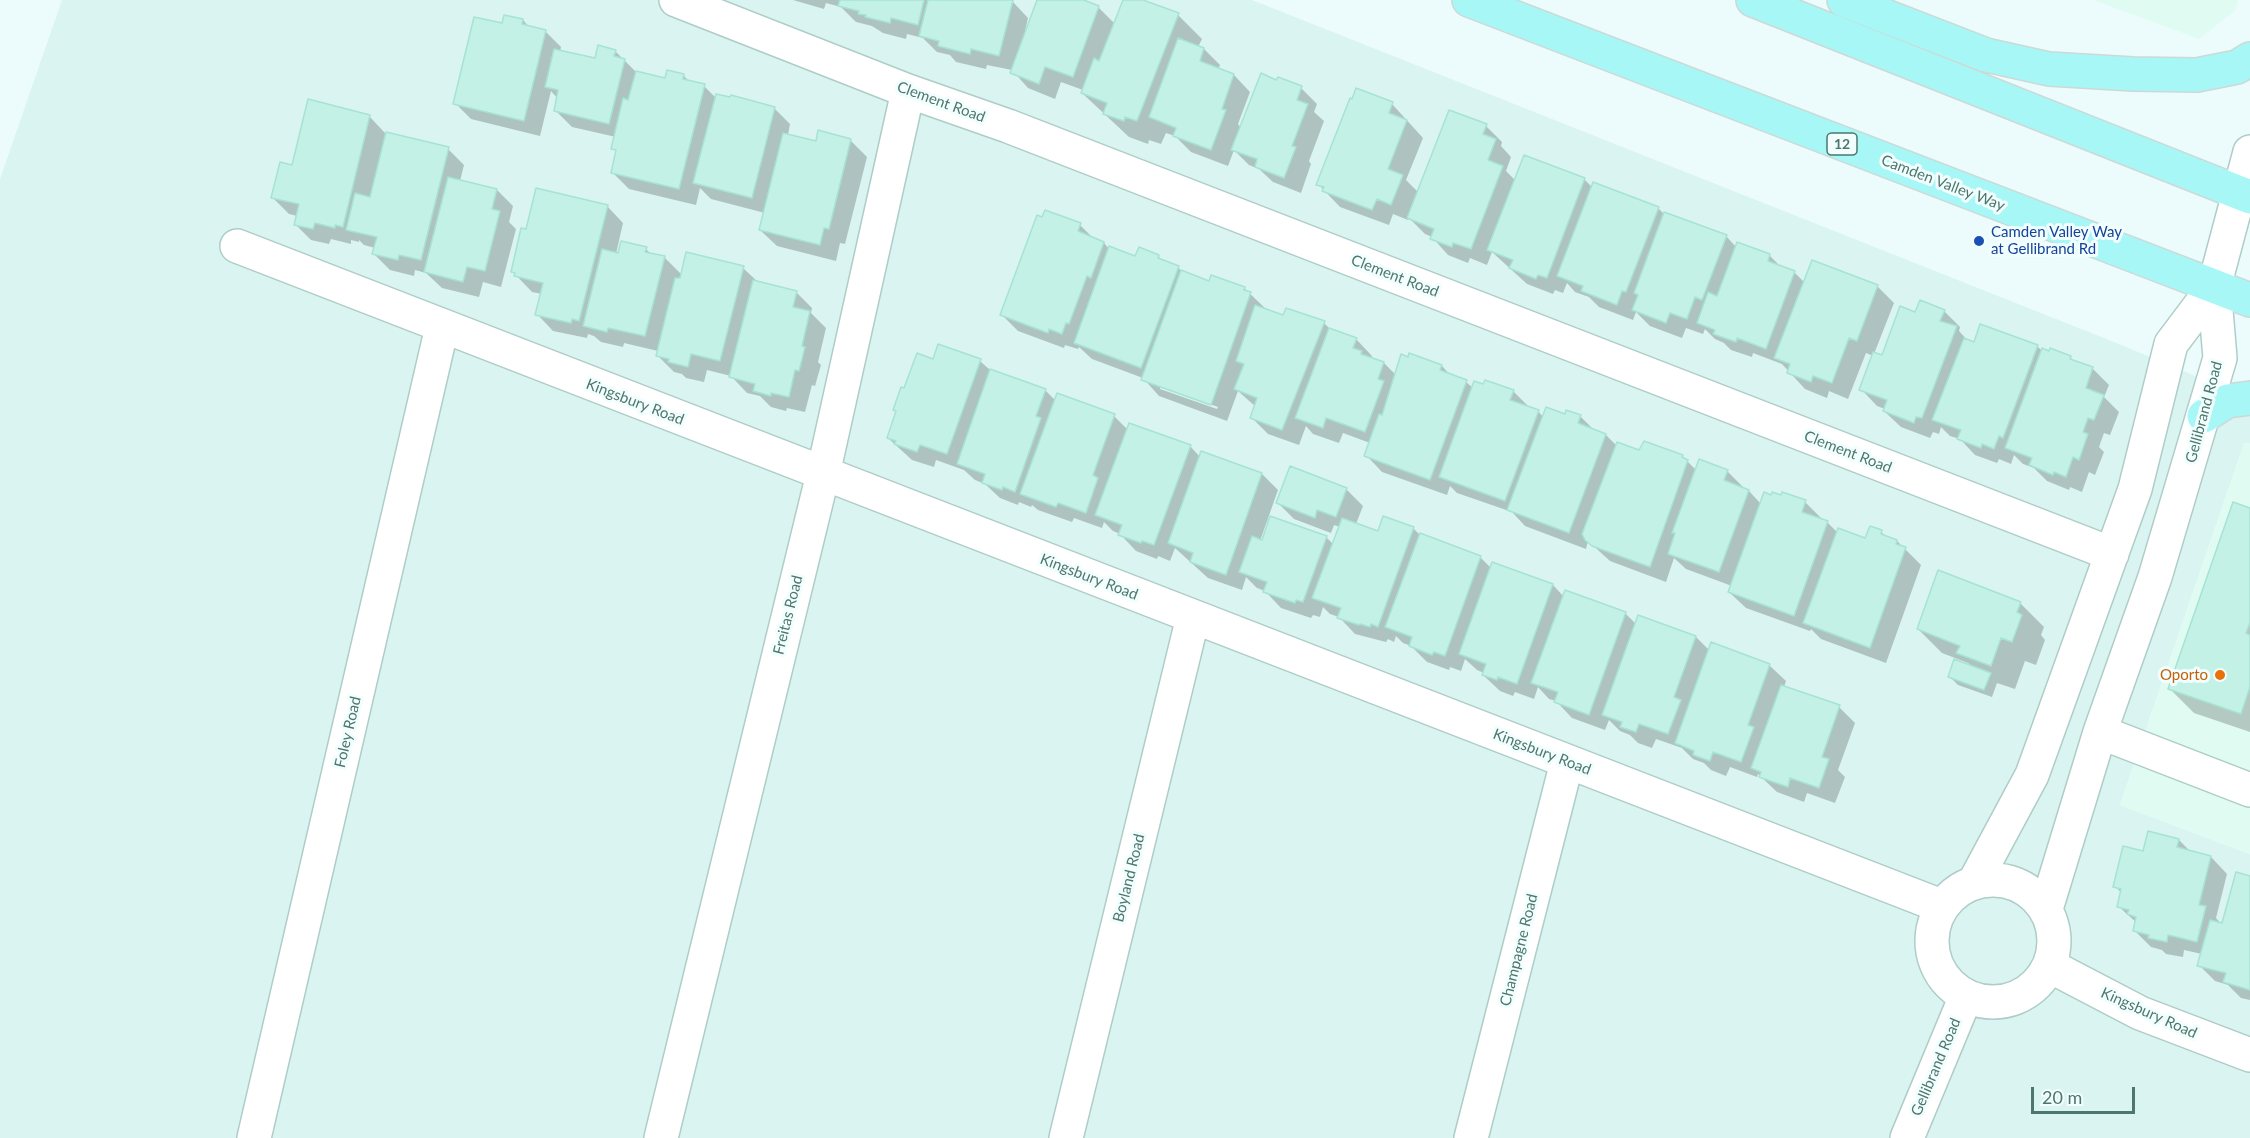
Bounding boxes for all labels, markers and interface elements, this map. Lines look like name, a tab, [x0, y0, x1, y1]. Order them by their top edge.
street label: Clement Road	[894, 78, 988, 126]
road number: 12	[1827, 133, 1857, 155]
street label: Camden Valley Way	[1879, 151, 2007, 215]
place label: Camden Valley Way at Gellibrand Rd	[1991, 223, 2122, 258]
marker: Camden Valley Way at Gellibrand Rd	[1972, 234, 1986, 248]
street label: Clement Road	[1349, 251, 1441, 301]
street label: Gellibrand Road	[2182, 359, 2226, 465]
street label: Kingsbury Road	[584, 375, 686, 429]
street label: Clement Road	[1802, 427, 1894, 477]
street label: Kingsbury Road	[1038, 550, 1140, 604]
street label: Freitas Road	[769, 574, 807, 656]
place label: Oporto	[2160, 666, 2208, 684]
marker: Oporto	[2213, 668, 2227, 682]
street label: Foley Road	[331, 695, 365, 769]
street label: Kingsbury Road	[1491, 725, 1593, 779]
street label: Boyland Road	[1109, 832, 1149, 924]
street label: Champagne Road	[1496, 892, 1542, 1008]
street label: Kingsbury Road	[2098, 984, 2200, 1042]
street label: Gellibrand Road	[1907, 1015, 1965, 1119]
scale bar	[2034, 1075, 2138, 1113]
text: 20 m	[2042, 1086, 2082, 1108]

